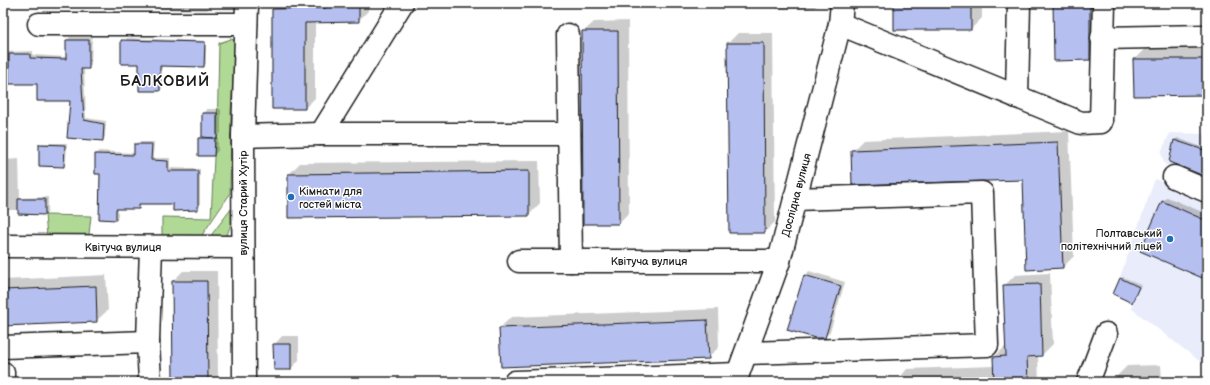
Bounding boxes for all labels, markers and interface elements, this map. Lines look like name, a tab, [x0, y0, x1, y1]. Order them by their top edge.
district label: БАЛКОВИЙ	[120, 71, 210, 91]
street label: вулиця Старий Хутір	[237, 150, 250, 255]
street label: Дослідна вулиця	[779, 152, 814, 238]
place label: Кімнати для гостей міста	[299, 185, 362, 211]
marker: Кімнати для гостей міста	[286, 192, 296, 202]
place label: Полтавський політехнічний ліцей	[1061, 227, 1162, 253]
marker: Полтавський політехнічний ліцей	[1165, 234, 1175, 244]
street label: Квітуча вулиця	[85, 241, 161, 254]
street label: Квітуча вулиця	[611, 255, 687, 268]

